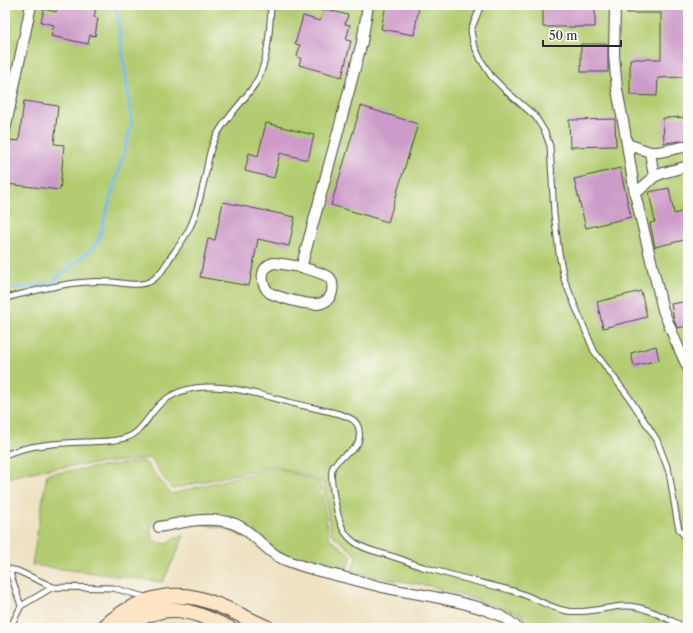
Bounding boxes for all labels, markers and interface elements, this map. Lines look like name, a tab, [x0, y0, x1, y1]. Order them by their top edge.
scale bar	[543, 22, 621, 48]
text: 50 m	[549, 28, 578, 43]

